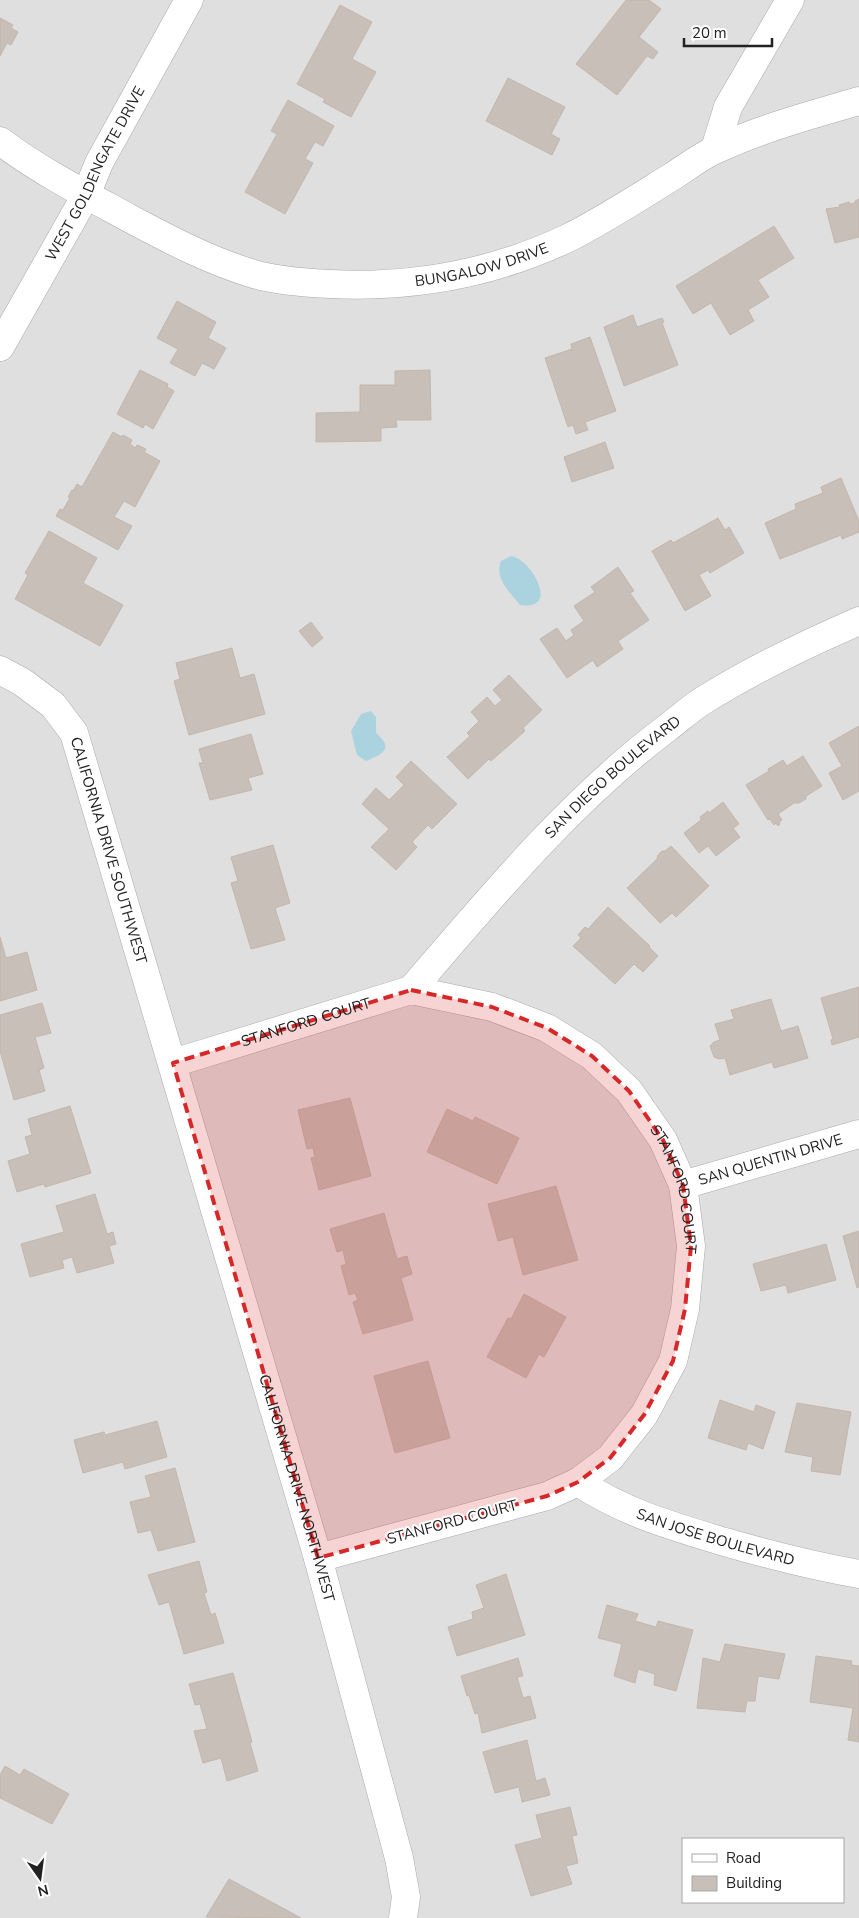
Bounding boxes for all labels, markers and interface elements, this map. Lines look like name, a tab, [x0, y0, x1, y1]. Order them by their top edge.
scale bar	[684, 15, 772, 47]
text: 20 m	[692, 23, 727, 43]
street label: WEST GOLDENGATE DRIVE	[41, 83, 149, 264]
street label: BUNGALOW DRIVE	[414, 238, 551, 291]
street label: SAN DIEGO BOULEVARD	[540, 711, 685, 843]
street label: CALIFORNIA DRIVE SOUTHWEST	[66, 735, 152, 966]
street label: STANFORD COURT	[239, 993, 373, 1052]
street label: STANFORD COURT	[645, 1121, 701, 1254]
street label: SAN QUENTIN DRIVE	[696, 1129, 845, 1190]
street label: CALIFORNIA DRIVE NORTHWEST	[254, 1372, 339, 1604]
street label: STANFORD COURT	[385, 1495, 519, 1549]
street label: SAN JOSE BOULEVARD	[633, 1504, 797, 1570]
legend	[682, 1838, 844, 1903]
text: Road	[726, 1848, 761, 1868]
north arrow	[15, 1853, 65, 1903]
text: Building	[726, 1873, 782, 1893]
text: N	[36, 1880, 50, 1901]

